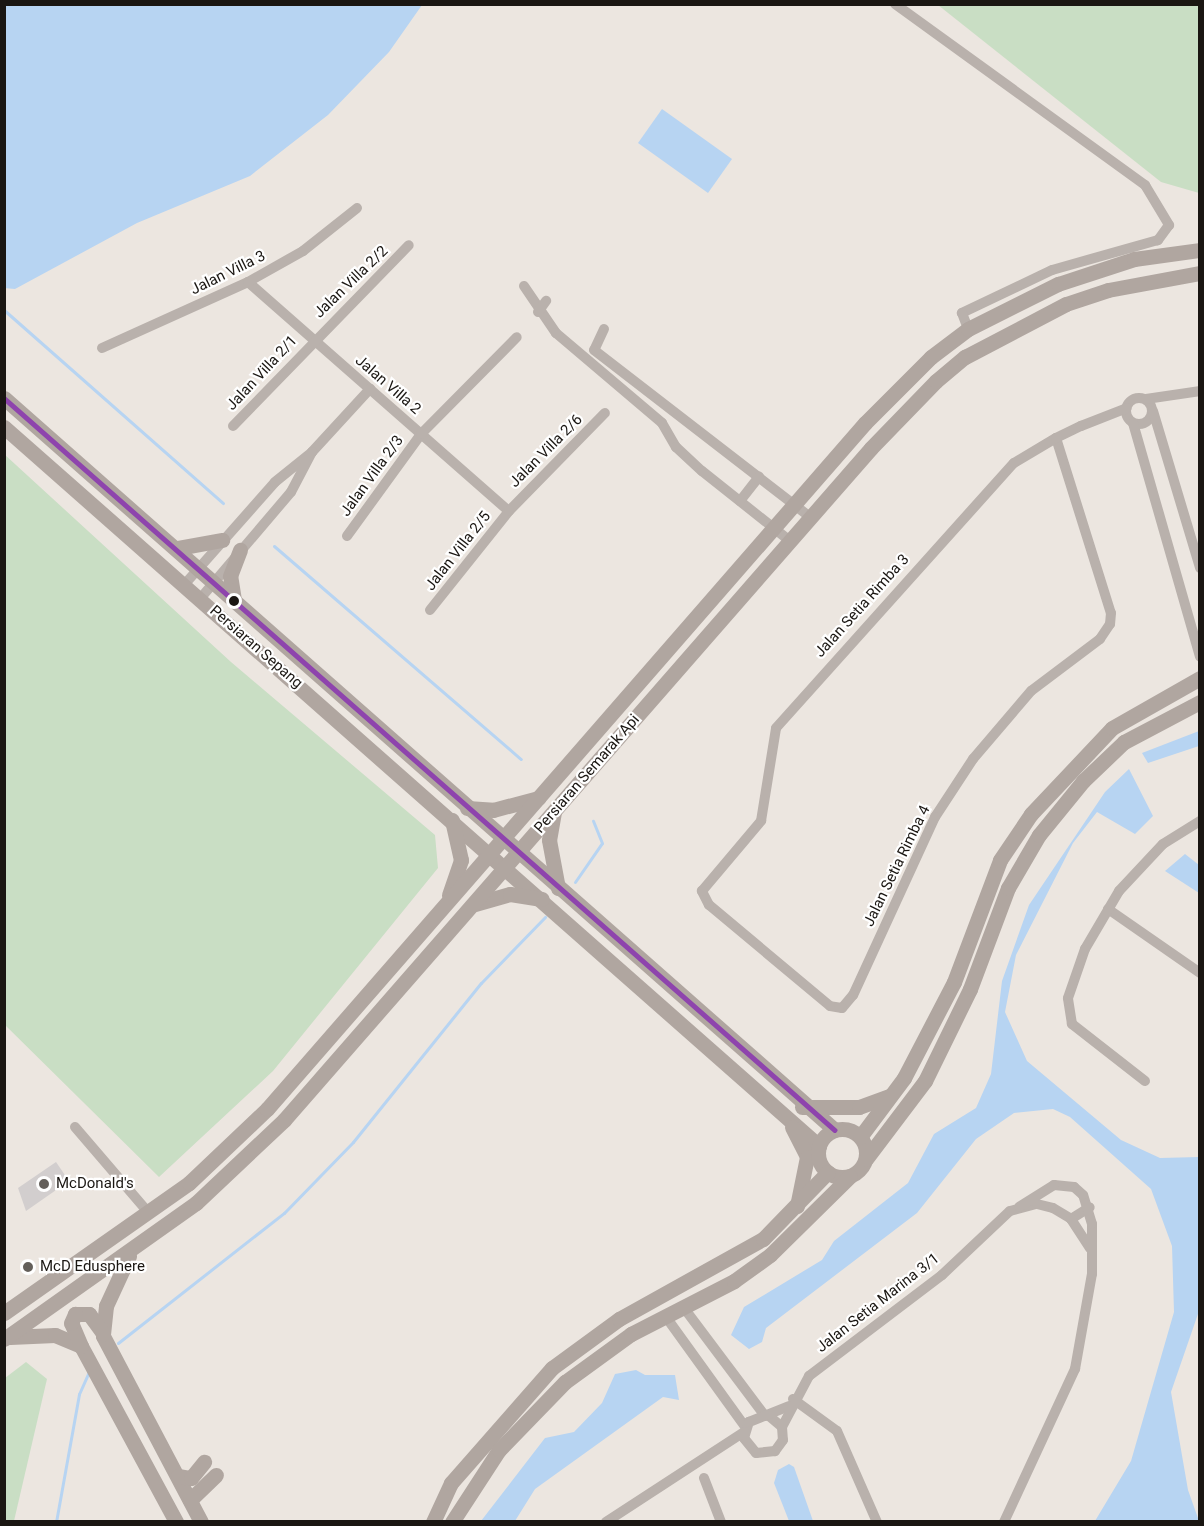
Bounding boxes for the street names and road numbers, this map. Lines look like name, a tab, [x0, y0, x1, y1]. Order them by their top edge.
street label: Jalan Villa 2/2	[310, 242, 392, 322]
street label: Jalan Villa 3	[188, 247, 268, 299]
street label: Jalan Villa 2/1	[223, 332, 301, 414]
street label: Jalan Villa 2	[352, 352, 424, 418]
street label: Jalan Villa 2/6	[506, 411, 586, 491]
street label: Jalan Villa 2/3	[337, 432, 407, 520]
street label: Jalan Villa 2/5	[421, 508, 495, 594]
street label: Jalan Setia Rimba 3	[811, 551, 913, 661]
street label: Persiaran Sepang	[206, 602, 306, 692]
street label: Persiaran Semarak Api	[531, 711, 643, 837]
street label: Jalan Setia Rimba 4	[860, 803, 934, 929]
street label: Jalan Setia Marina 3/1	[813, 1250, 943, 1356]

